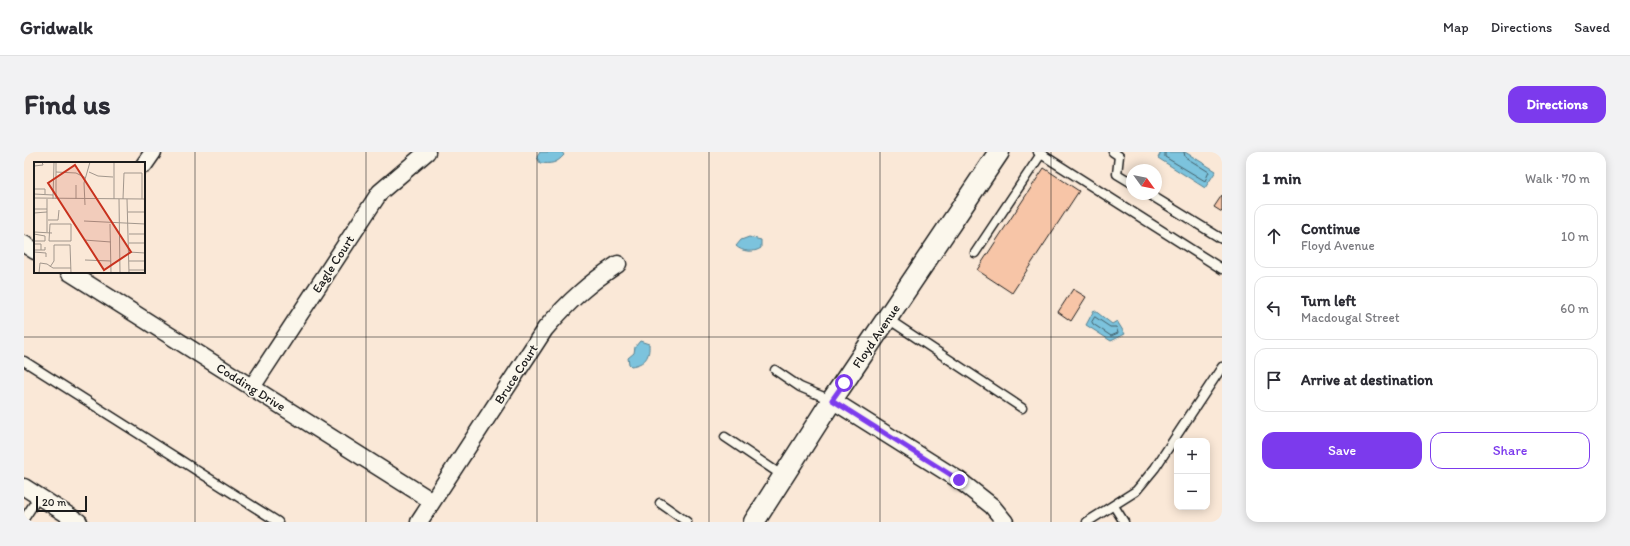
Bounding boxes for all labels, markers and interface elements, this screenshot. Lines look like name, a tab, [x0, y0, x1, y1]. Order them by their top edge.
text: Gridwalk	[20, 16, 93, 39]
text: Map	[1443, 19, 1469, 36]
text: Directions	[1491, 19, 1552, 36]
text: Saved	[1574, 19, 1610, 36]
button: Directions	[1508, 86, 1606, 123]
text: Find us	[24, 87, 111, 121]
inset map	[34, 162, 145, 273]
north arrow	[1126, 164, 1162, 200]
text: 1 min	[1262, 168, 1301, 188]
text: Walk · 70 m	[1525, 171, 1590, 186]
text: Continue	[1301, 220, 1360, 238]
icon: ahead	[1263, 225, 1285, 247]
text: 10 m	[1561, 229, 1589, 244]
street label: Eagle Court	[309, 232, 357, 296]
text: Floyd Avenue	[1301, 238, 1375, 253]
text: Turn left	[1301, 292, 1356, 310]
icon: left	[1263, 297, 1285, 319]
street label: Floyd Avenue	[849, 301, 903, 371]
text: 60 m	[1560, 301, 1589, 316]
text: Macdougal Street	[1301, 310, 1400, 325]
street label: Bruce Court	[491, 341, 541, 407]
street label: Codding Drive	[214, 360, 288, 414]
icon: arrive	[1263, 369, 1285, 391]
text: Arrive at destination	[1301, 371, 1433, 389]
route start	[835, 374, 853, 392]
button: Save	[1262, 432, 1422, 469]
button: Share	[1430, 432, 1590, 469]
map controls	[1174, 438, 1210, 510]
button: +	[1174, 438, 1210, 474]
route end	[950, 471, 968, 489]
button: −	[1174, 474, 1210, 510]
scale bar	[36, 494, 87, 513]
text: 20 m	[42, 496, 66, 509]

